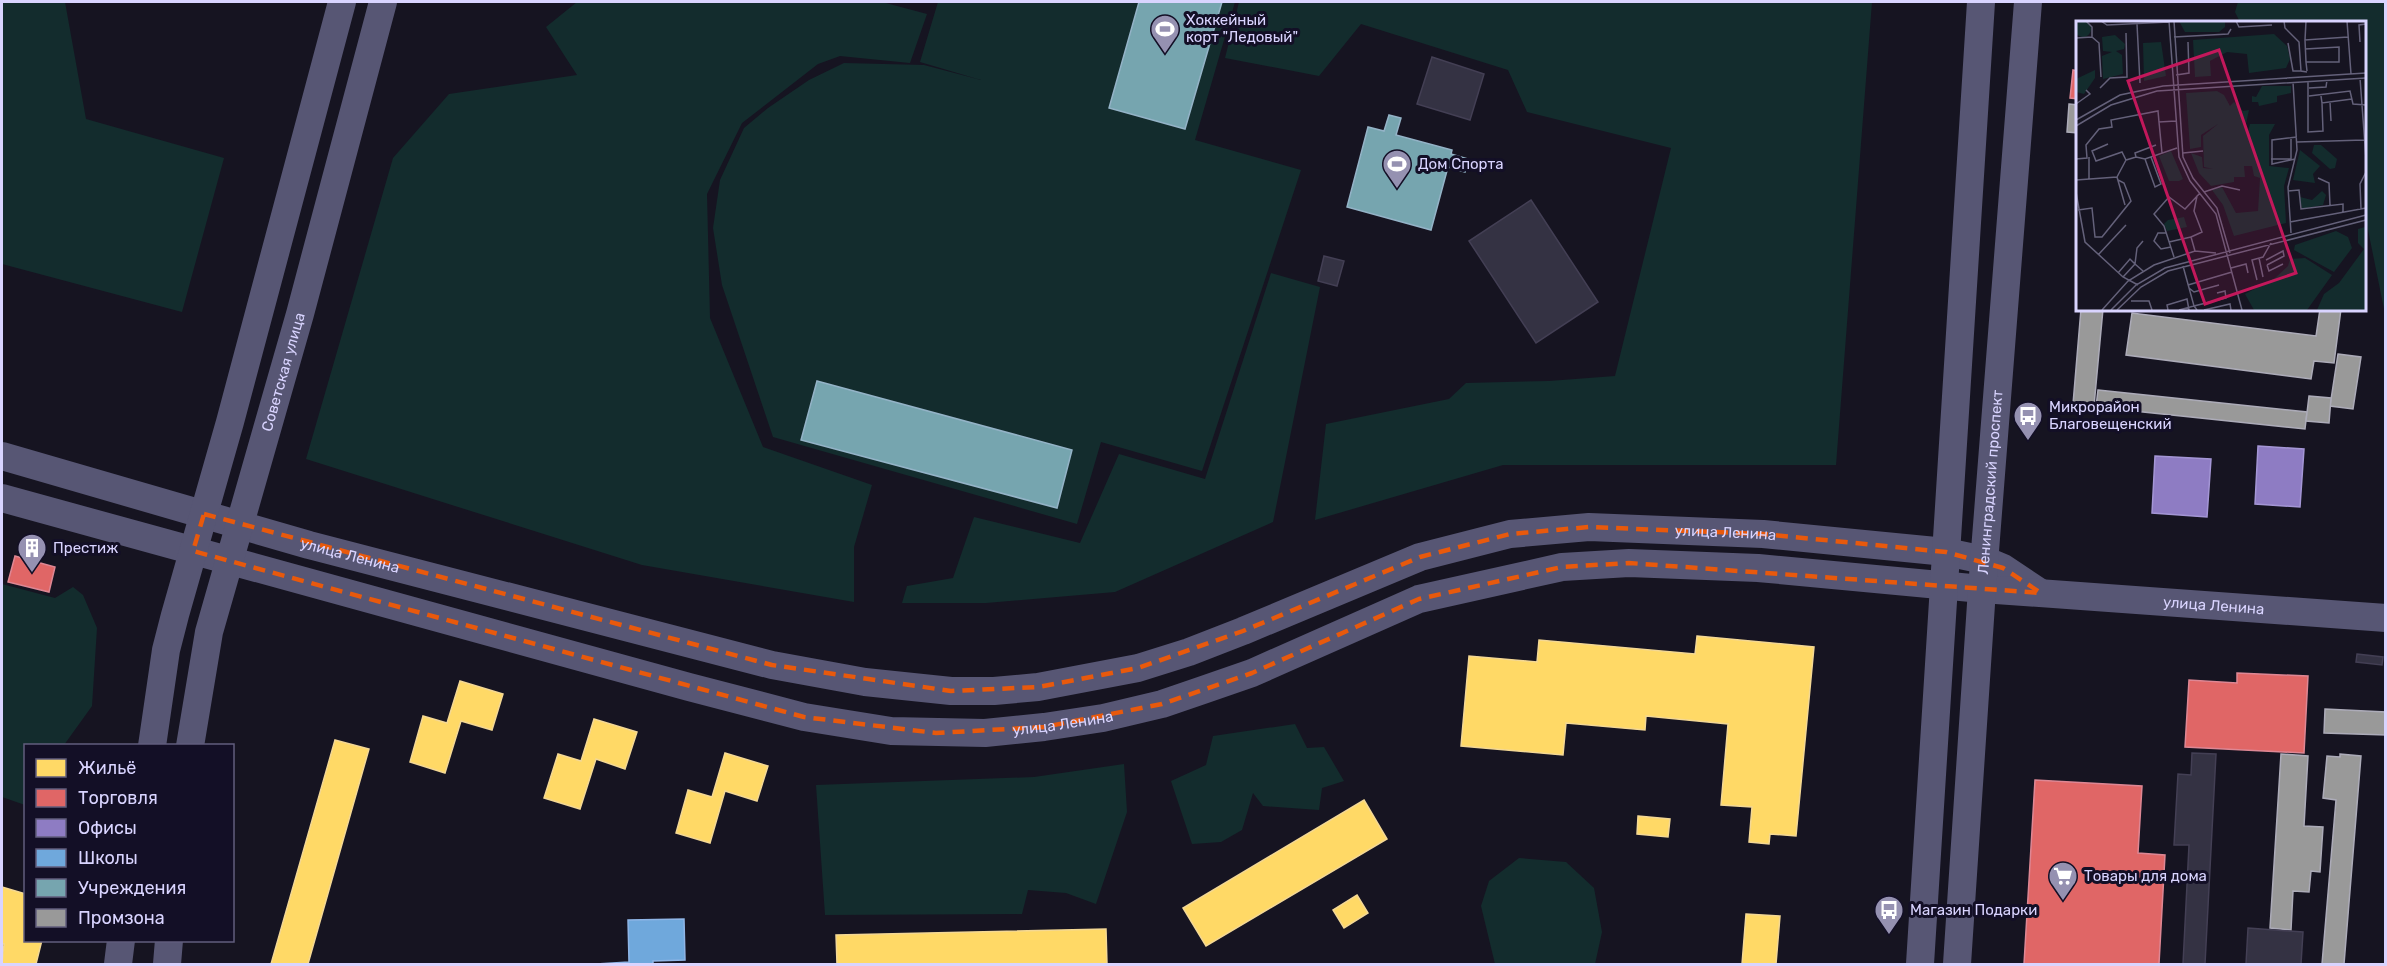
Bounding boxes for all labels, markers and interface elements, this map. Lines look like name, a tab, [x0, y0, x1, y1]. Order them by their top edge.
place label: Хоккейный корт "Ледовый"	[1186, 11, 1298, 46]
sports icon: Хоккейный корт "Ледовый"	[1149, 13, 1181, 55]
inset map	[2076, 21, 2366, 310]
sports icon: Дом Спорта	[1381, 148, 1413, 190]
place label: Дом Спорта	[1418, 155, 1504, 173]
street label: Советская улица	[258, 311, 309, 434]
street label: Ленинградский проспект	[1974, 389, 2007, 575]
place label: Микрорайон Благовещенский	[2049, 398, 2172, 433]
bus stop icon: Микрорайон Благовещенский	[2012, 400, 2044, 442]
street label: улица Ленина	[1674, 521, 1777, 544]
building icon: Престиж	[16, 532, 48, 574]
street label: улица Ленина	[298, 534, 401, 577]
place label: Престиж	[53, 539, 118, 557]
street label: улица Ленина	[2162, 593, 2265, 618]
street label: улица Ленина	[1012, 707, 1115, 739]
legend	[24, 744, 234, 942]
text: Жильё	[78, 757, 136, 779]
text: Торговля	[78, 787, 158, 809]
text: Офисы	[78, 817, 137, 839]
text: Школы	[78, 847, 138, 869]
supermarket icon: Товары для дома	[2047, 860, 2079, 902]
place label: Товары для дома	[2084, 867, 2207, 885]
text: Учреждения	[78, 877, 186, 899]
bus stop icon: Магазин Подарки	[1873, 894, 1905, 936]
place label: Магазин Подарки	[1910, 901, 2037, 919]
text: Промзона	[78, 907, 165, 929]

